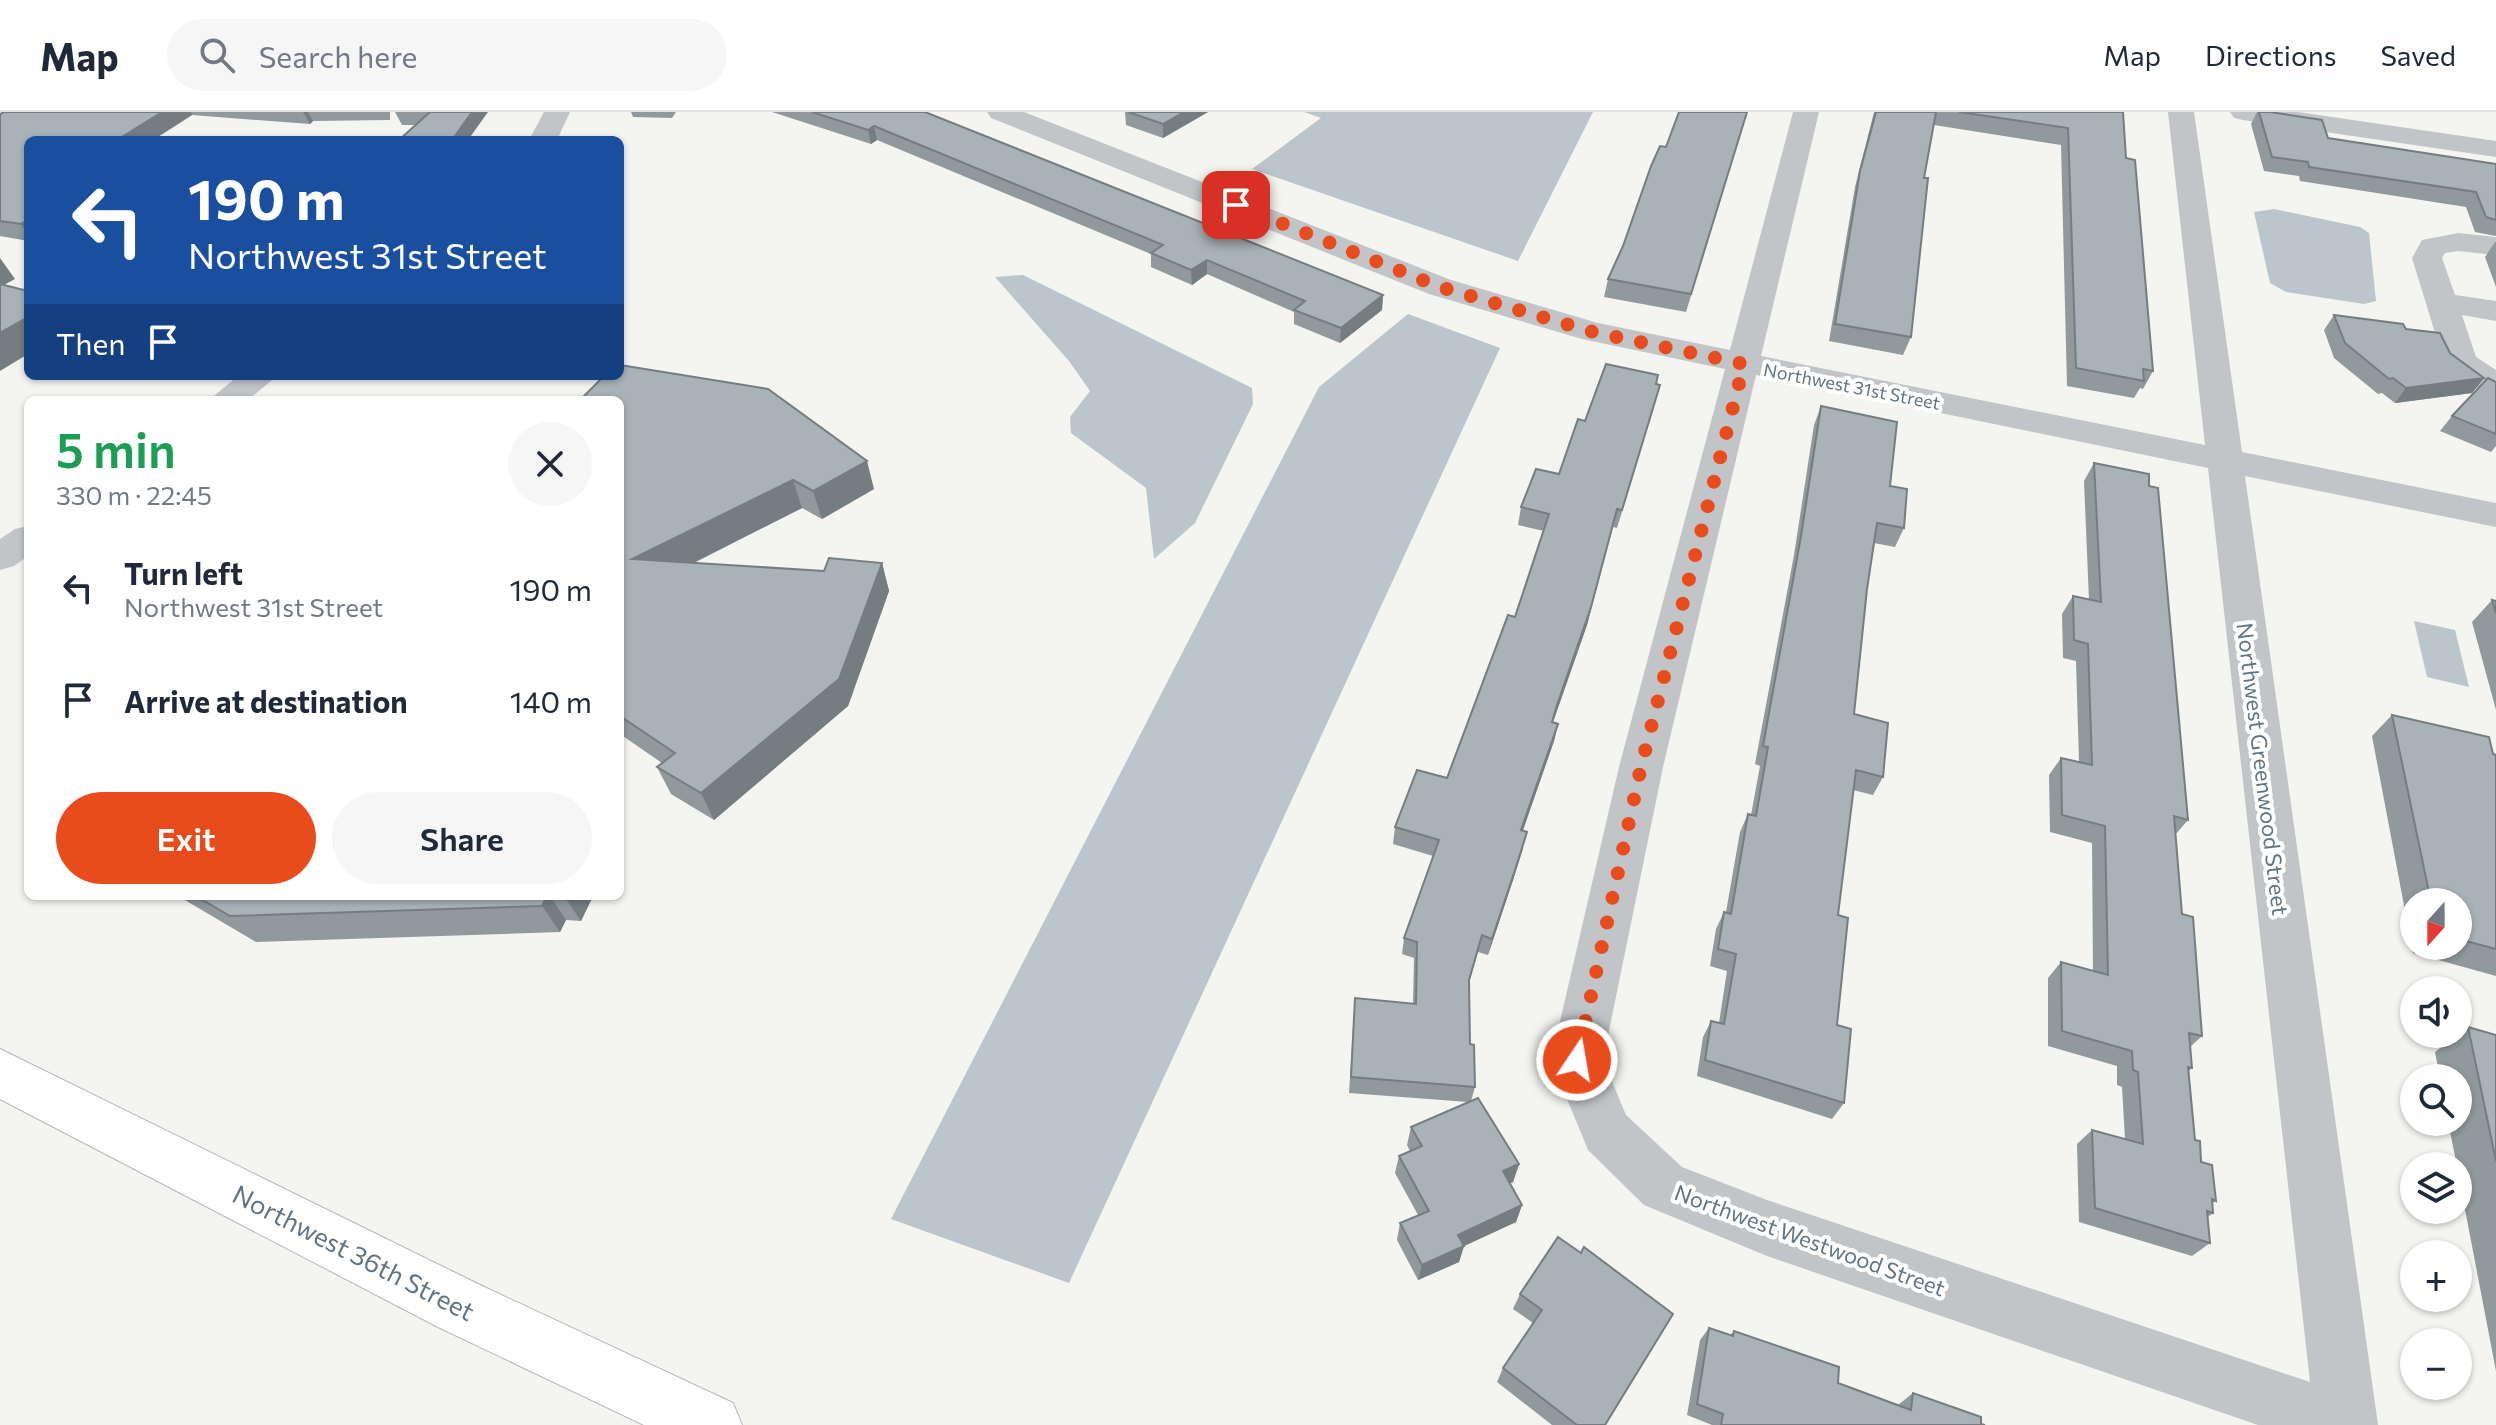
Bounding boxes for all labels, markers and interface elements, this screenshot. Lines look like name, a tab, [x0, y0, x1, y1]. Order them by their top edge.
search box	[167, 19, 727, 91]
text: Map	[40, 32, 119, 79]
icon: search	[195, 33, 239, 77]
text: Search here	[259, 37, 417, 74]
text: Map	[2103, 38, 2161, 72]
text: Directions	[2205, 38, 2336, 72]
text: Saved	[2380, 38, 2456, 72]
text: 190 m	[188, 163, 345, 232]
icon: left	[56, 168, 160, 272]
pin	[1202, 171, 1270, 239]
icon: arrive	[1214, 183, 1258, 227]
text: Northwest 31st Street	[188, 232, 547, 276]
icon: arrive	[141, 320, 185, 364]
text: Then	[56, 324, 125, 361]
street label: Northwest 31st Street	[1762, 358, 1942, 414]
text: 5 min	[56, 419, 176, 478]
button: close	[508, 422, 592, 506]
text: 330 m · 22:45	[56, 479, 212, 510]
text: Turn left	[124, 554, 243, 591]
icon: left	[56, 566, 100, 610]
text: 190 m	[509, 570, 592, 607]
text: Northwest 31st Street	[124, 591, 383, 622]
street label: Northwest Greenwood Street	[2232, 621, 2294, 917]
icon: arrive	[56, 678, 100, 722]
text: Arrive at destination	[124, 682, 408, 719]
text: 140 m	[510, 682, 592, 719]
button: Exit	[56, 792, 316, 884]
button: Share	[332, 792, 592, 884]
north arrow	[2400, 888, 2472, 960]
map controls	[2400, 888, 2472, 1400]
button: sound	[2400, 976, 2472, 1048]
position arrow	[1535, 1018, 1619, 1102]
button: search	[2400, 1064, 2472, 1136]
button: layers	[2400, 1152, 2472, 1224]
street label: Northwest 36th Street	[228, 1178, 480, 1326]
street label: Northwest Westwood Street	[1671, 1178, 1949, 1302]
button: +	[2400, 1240, 2472, 1312]
button: −	[2400, 1328, 2472, 1400]

